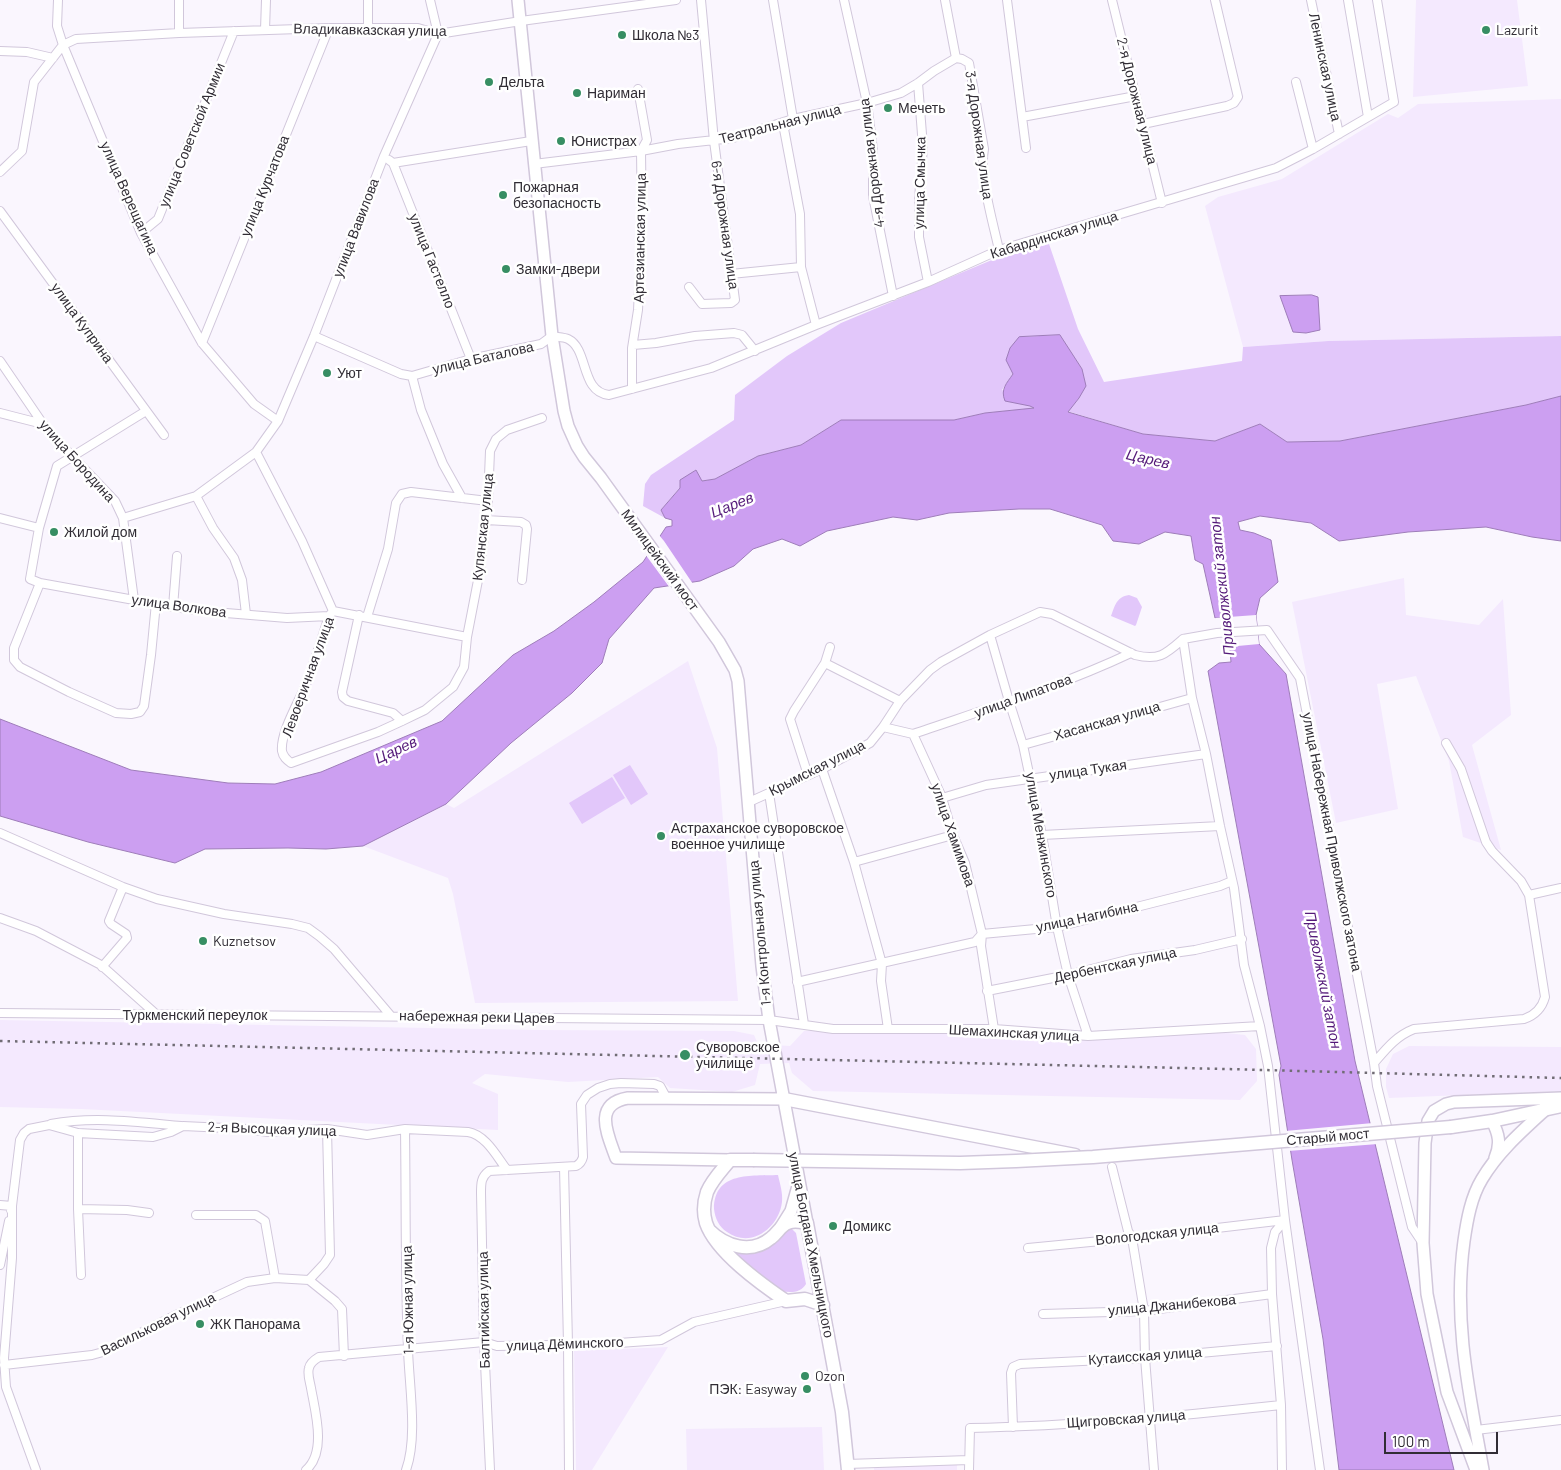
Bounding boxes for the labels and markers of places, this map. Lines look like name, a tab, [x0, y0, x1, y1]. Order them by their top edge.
place label: Lazurit	[1496, 22, 1539, 38]
marker: Lazurit	[1480, 24, 1492, 36]
place label: Школа №3	[632, 27, 700, 43]
marker: Школа №3	[616, 29, 628, 41]
place label: Дельта	[499, 74, 544, 90]
marker: Дельта	[483, 76, 495, 88]
place label: Нариман	[587, 85, 646, 101]
marker: Нариман	[571, 87, 583, 99]
place label: Мечеть	[898, 100, 945, 116]
marker: Мечеть	[882, 102, 894, 114]
place label: Юнистрах	[571, 133, 637, 149]
marker: Юнистрах	[555, 135, 567, 147]
place label: Пожарная безопасность	[513, 179, 601, 212]
marker: Пожарная безопасность	[497, 189, 509, 201]
place label: Замки-двери	[516, 261, 600, 277]
marker: Замки-двери	[500, 263, 512, 275]
place label: Уют	[337, 365, 362, 381]
marker: Уют	[321, 367, 333, 379]
place label: Жилой дом	[64, 524, 137, 540]
marker: Жилой дом	[48, 526, 60, 538]
place label: Астраханское суворовское военное училище	[671, 820, 844, 852]
marker: Астраханское суворовское военное училище	[655, 830, 667, 842]
place label: Kuznetsov	[213, 933, 276, 949]
marker: Kuznetsov	[197, 935, 209, 947]
place label: Суворовское училище	[696, 1039, 780, 1072]
marker: Суворовское училище	[678, 1048, 692, 1062]
place label: Домикс	[843, 1218, 891, 1234]
marker: Домикс	[827, 1220, 839, 1232]
place label: ЖК Панорама	[210, 1316, 300, 1332]
marker: ЖК Панорама	[194, 1318, 206, 1330]
place label: Ozon	[815, 1368, 845, 1384]
marker: Ozon	[799, 1370, 811, 1382]
place label: ПЭК: Easyway	[709, 1381, 797, 1397]
marker: ПЭК: Easyway	[801, 1383, 813, 1395]

